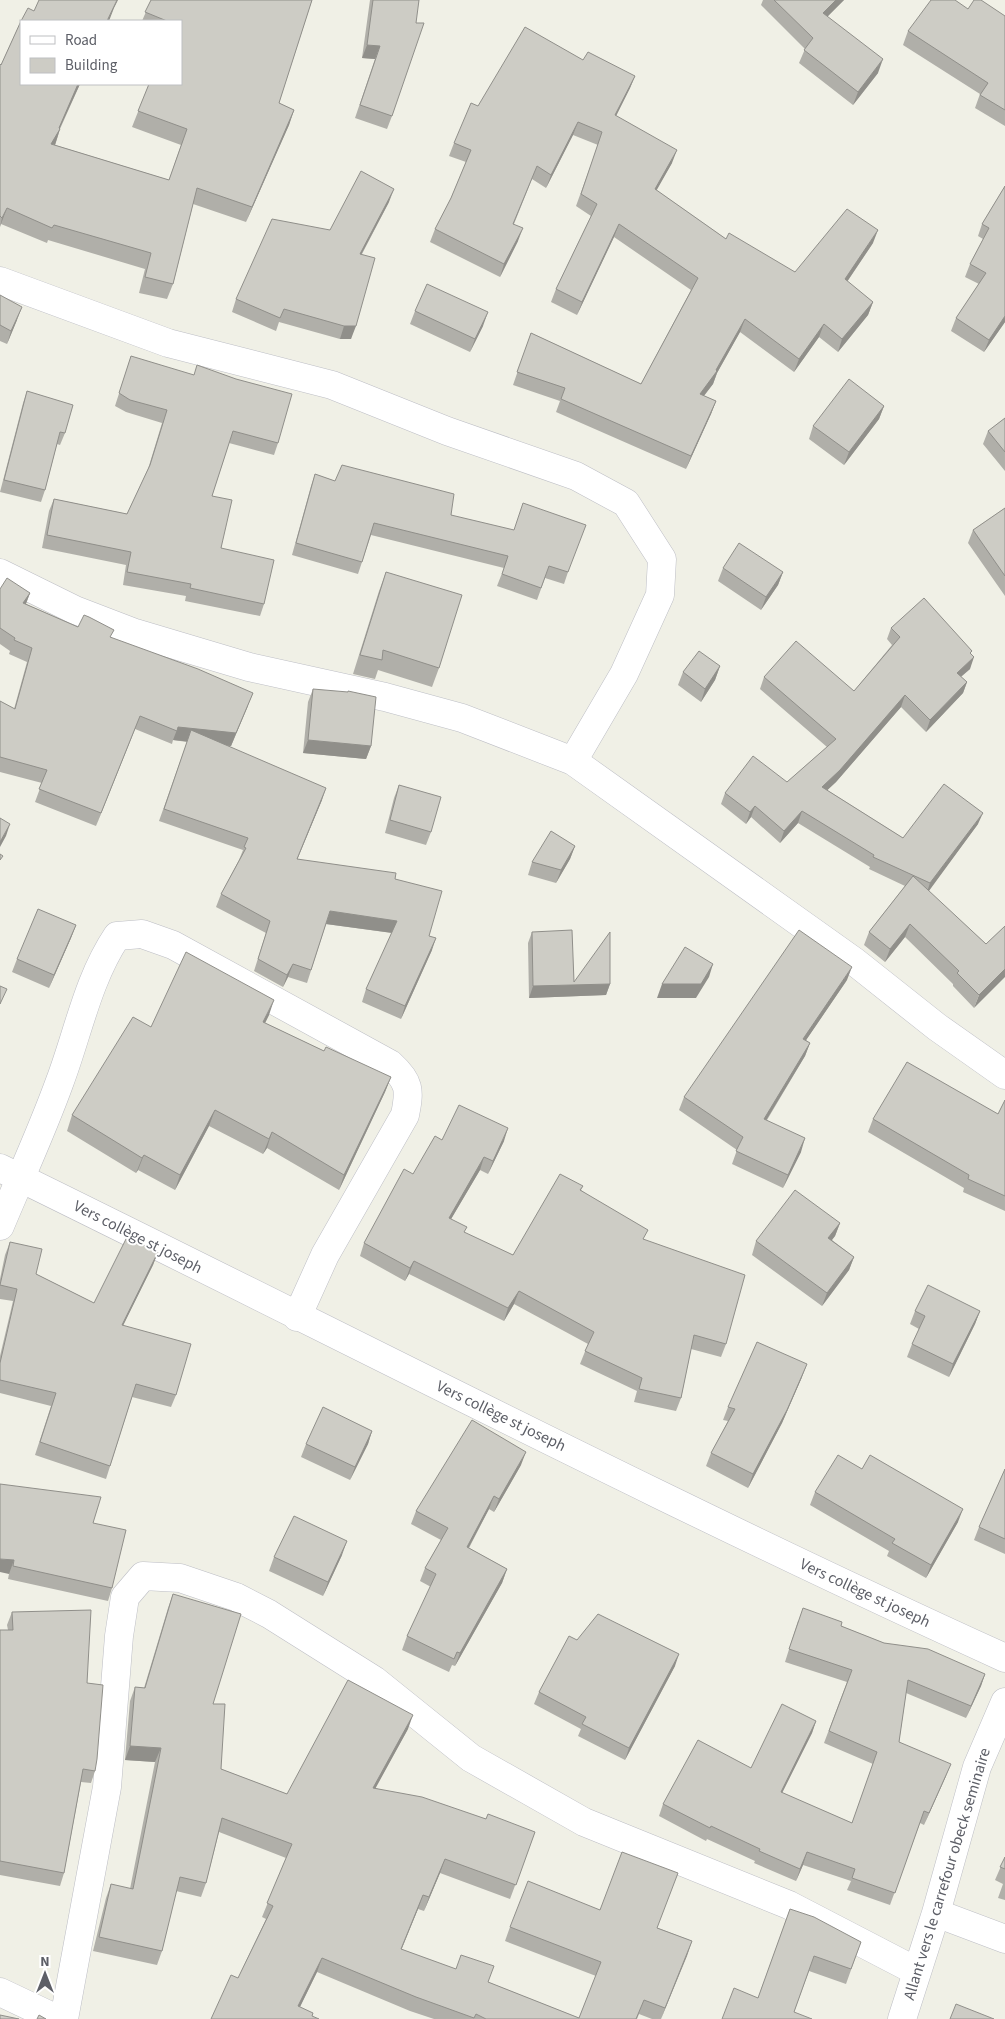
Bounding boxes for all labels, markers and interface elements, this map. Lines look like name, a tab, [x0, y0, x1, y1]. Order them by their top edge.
legend	[20, 20, 182, 85]
text: Road	[65, 30, 97, 51]
text: Building	[65, 55, 118, 76]
street label: Vers collège st joseph	[70, 1195, 206, 1279]
street label: Vers collège st joseph	[433, 1375, 569, 1457]
street label: Vers collège st joseph	[796, 1553, 934, 1633]
street label: Allant vers le carrefour obeck seminaire	[898, 1745, 996, 2003]
north arrow	[20, 1949, 70, 1999]
text: N	[40, 1952, 50, 1972]

